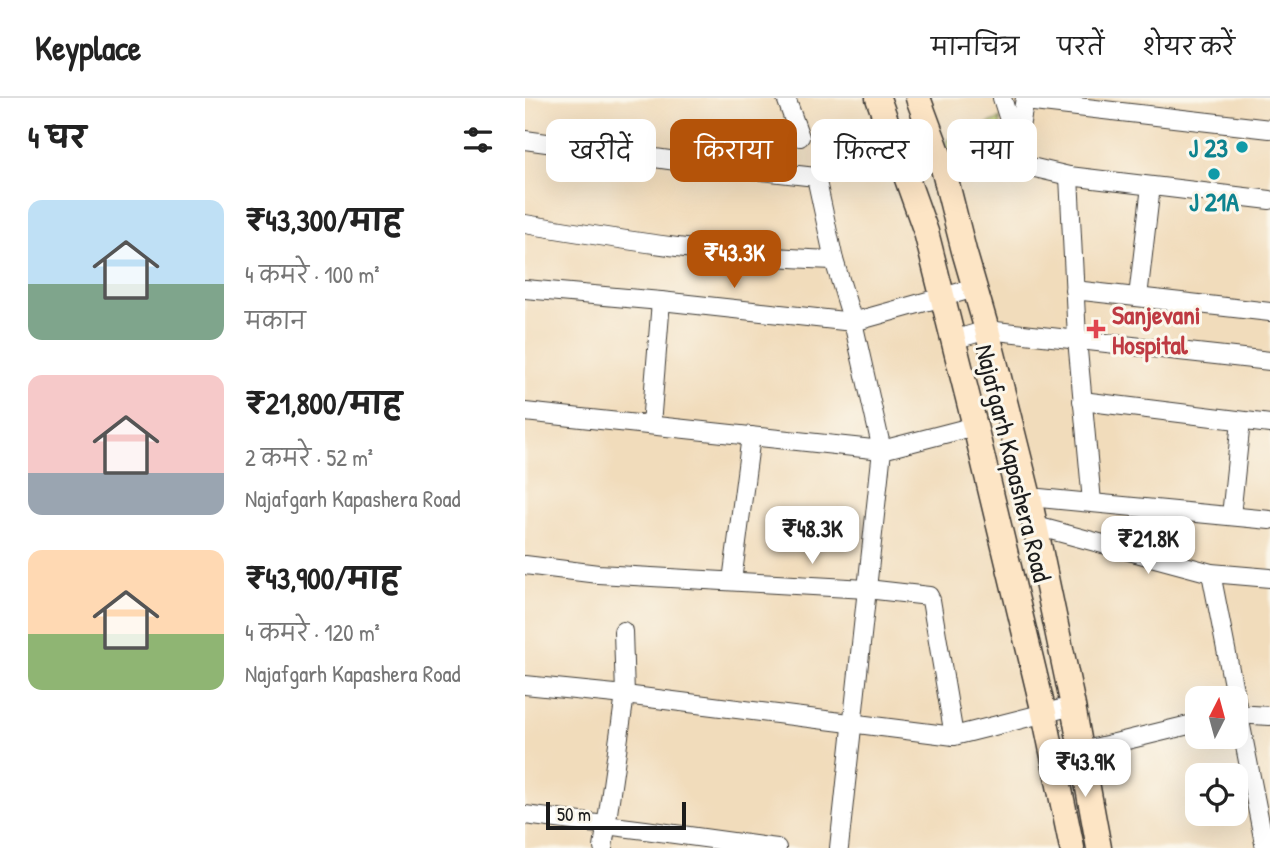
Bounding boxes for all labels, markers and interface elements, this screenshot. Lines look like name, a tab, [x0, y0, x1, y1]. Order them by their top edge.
text: Keyplace	[35, 26, 141, 70]
text: मानचित्र	[931, 30, 1019, 62]
text: परतें	[1057, 30, 1104, 62]
text: शेयर करें	[1142, 30, 1235, 62]
text: 4 घर	[28, 117, 86, 157]
chip: खरीदें	[546, 119, 656, 182]
chip: किराया	[670, 119, 797, 182]
chip: फ़िल्टर	[811, 119, 933, 182]
chip: नया	[947, 119, 1037, 182]
icon: filters	[459, 121, 497, 159]
place label: J 23	[1189, 130, 1228, 165]
marker: J 23	[1234, 139, 1250, 155]
marker: J 21A	[1206, 166, 1222, 182]
place label: J 21A	[1189, 184, 1239, 219]
text: ₹43,300/माह	[245, 200, 402, 240]
icon: home	[84, 228, 168, 312]
pin: ₹43.3K	[677, 230, 791, 290]
text: ₹43.3K	[703, 237, 765, 268]
text: 4 कमरे · 100 m²	[245, 259, 379, 290]
place label: Sanjevani Hospital	[1112, 297, 1201, 363]
text: मकान	[245, 305, 306, 336]
marker: Sanjevani Hospital	[1086, 319, 1106, 339]
street label: Najafgarh Kapashera Road	[968, 341, 1060, 585]
text: ₹21,800/माह	[245, 383, 402, 423]
icon: home	[84, 403, 168, 487]
text: 2 कमरे · 52 m²	[245, 442, 373, 473]
text: Najafgarh Kapashera Road	[245, 483, 460, 514]
pin: ₹48.3K	[755, 506, 869, 566]
text: ₹48.3K	[781, 513, 843, 544]
pin: ₹21.8K	[1091, 517, 1205, 576]
text: ₹21.8K	[1117, 523, 1179, 554]
text: ₹43,900/माह	[245, 558, 400, 598]
icon: home	[84, 578, 168, 662]
text: 4 कमरे · 120 m²	[245, 617, 380, 648]
text: Najafgarh Kapashera Road	[245, 658, 460, 689]
north arrow	[1185, 686, 1248, 749]
map controls	[1185, 686, 1248, 826]
pin: ₹43.9K	[1028, 740, 1142, 799]
text: ₹43.9K	[1055, 746, 1115, 777]
button: locate	[1185, 763, 1248, 826]
scale bar	[546, 799, 686, 831]
text: 50 m	[557, 801, 591, 827]

